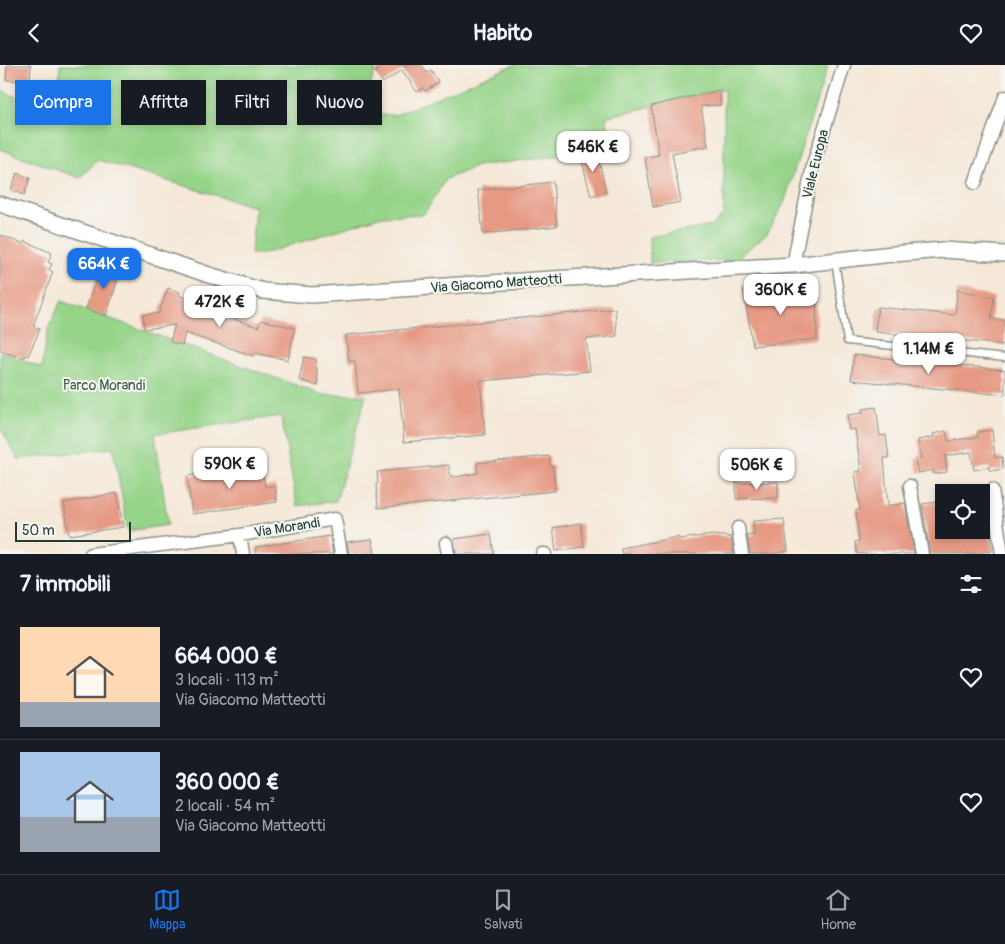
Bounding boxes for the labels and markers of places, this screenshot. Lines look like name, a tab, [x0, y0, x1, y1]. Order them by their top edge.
pin: 546K €	[552, 131, 634, 173]
pin: 664K €	[63, 247, 145, 290]
pin: 360K €	[740, 273, 822, 316]
pin: 472K €	[179, 285, 261, 328]
pin: 1.14M €	[883, 333, 975, 375]
pin: 590K €	[189, 447, 271, 490]
pin: 506K €	[716, 449, 798, 491]

